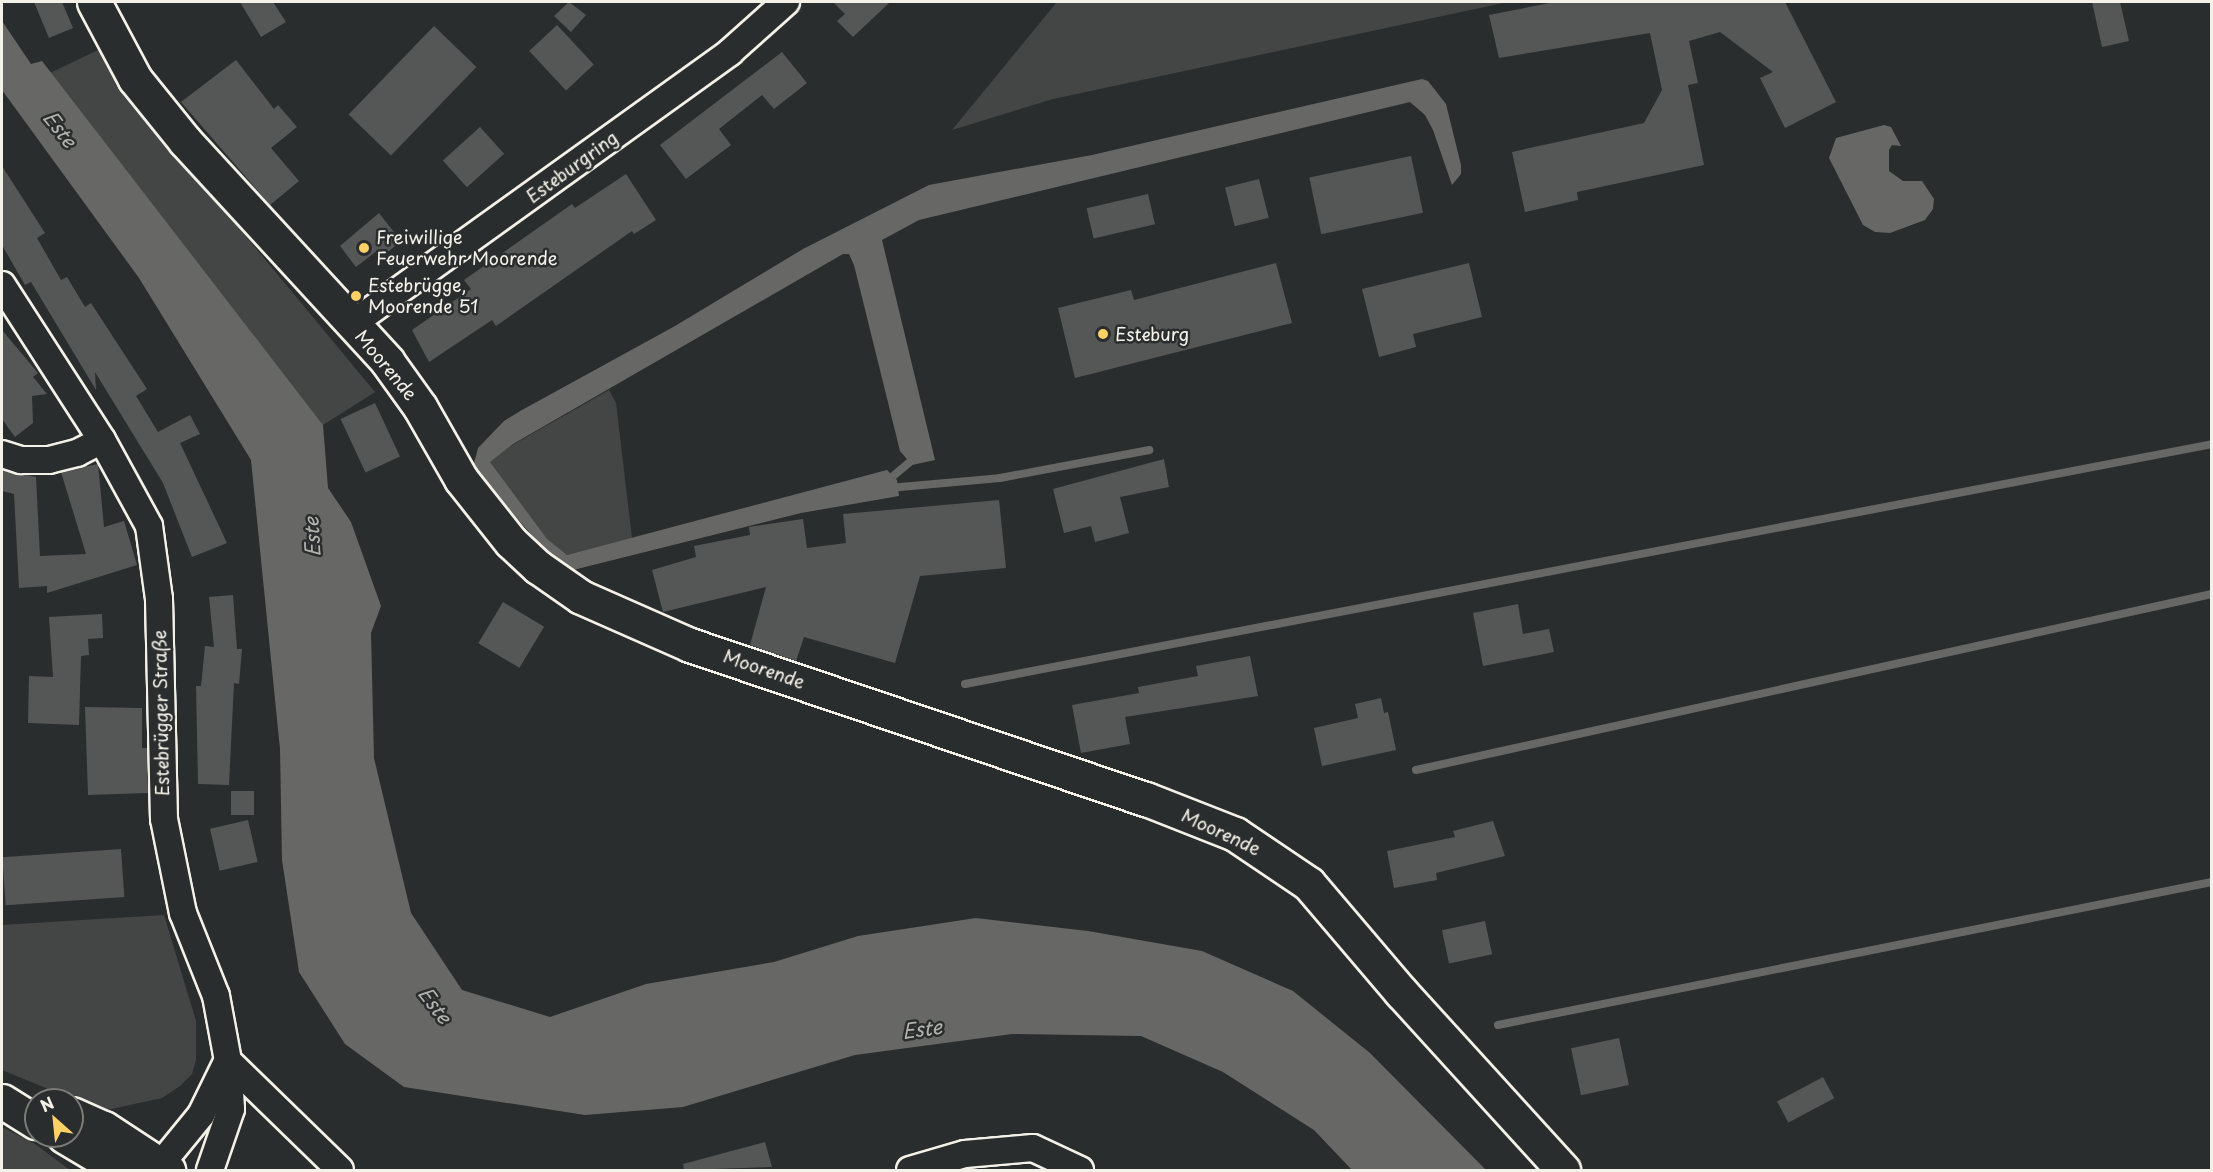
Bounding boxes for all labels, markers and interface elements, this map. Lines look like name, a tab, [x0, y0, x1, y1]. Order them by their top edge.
water label: Este	[38, 106, 82, 152]
street label: Esteburgring	[522, 127, 622, 207]
place label: Freiwillige Feuerwehr Moorende	[376, 227, 556, 270]
marker: Freiwillige Feuerwehr Moorende	[357, 241, 371, 255]
place label: Estebrügge, Moorende 51	[368, 275, 478, 318]
marker: Estebrügge, Moorende 51	[349, 289, 363, 303]
place label: Esteburg	[1115, 323, 1189, 345]
street label: Moorende	[351, 326, 421, 404]
marker: Esteburg	[1096, 327, 1110, 341]
water label: Este	[299, 516, 325, 558]
street label: Estebrügger Straße	[149, 629, 173, 797]
street label: Moorende	[720, 645, 808, 693]
street label: Moorende	[1178, 804, 1264, 860]
water label: Este	[413, 982, 457, 1028]
water label: Este	[901, 1015, 943, 1043]
north arrow	[24, 1088, 84, 1148]
text: N	[36, 1090, 58, 1117]

